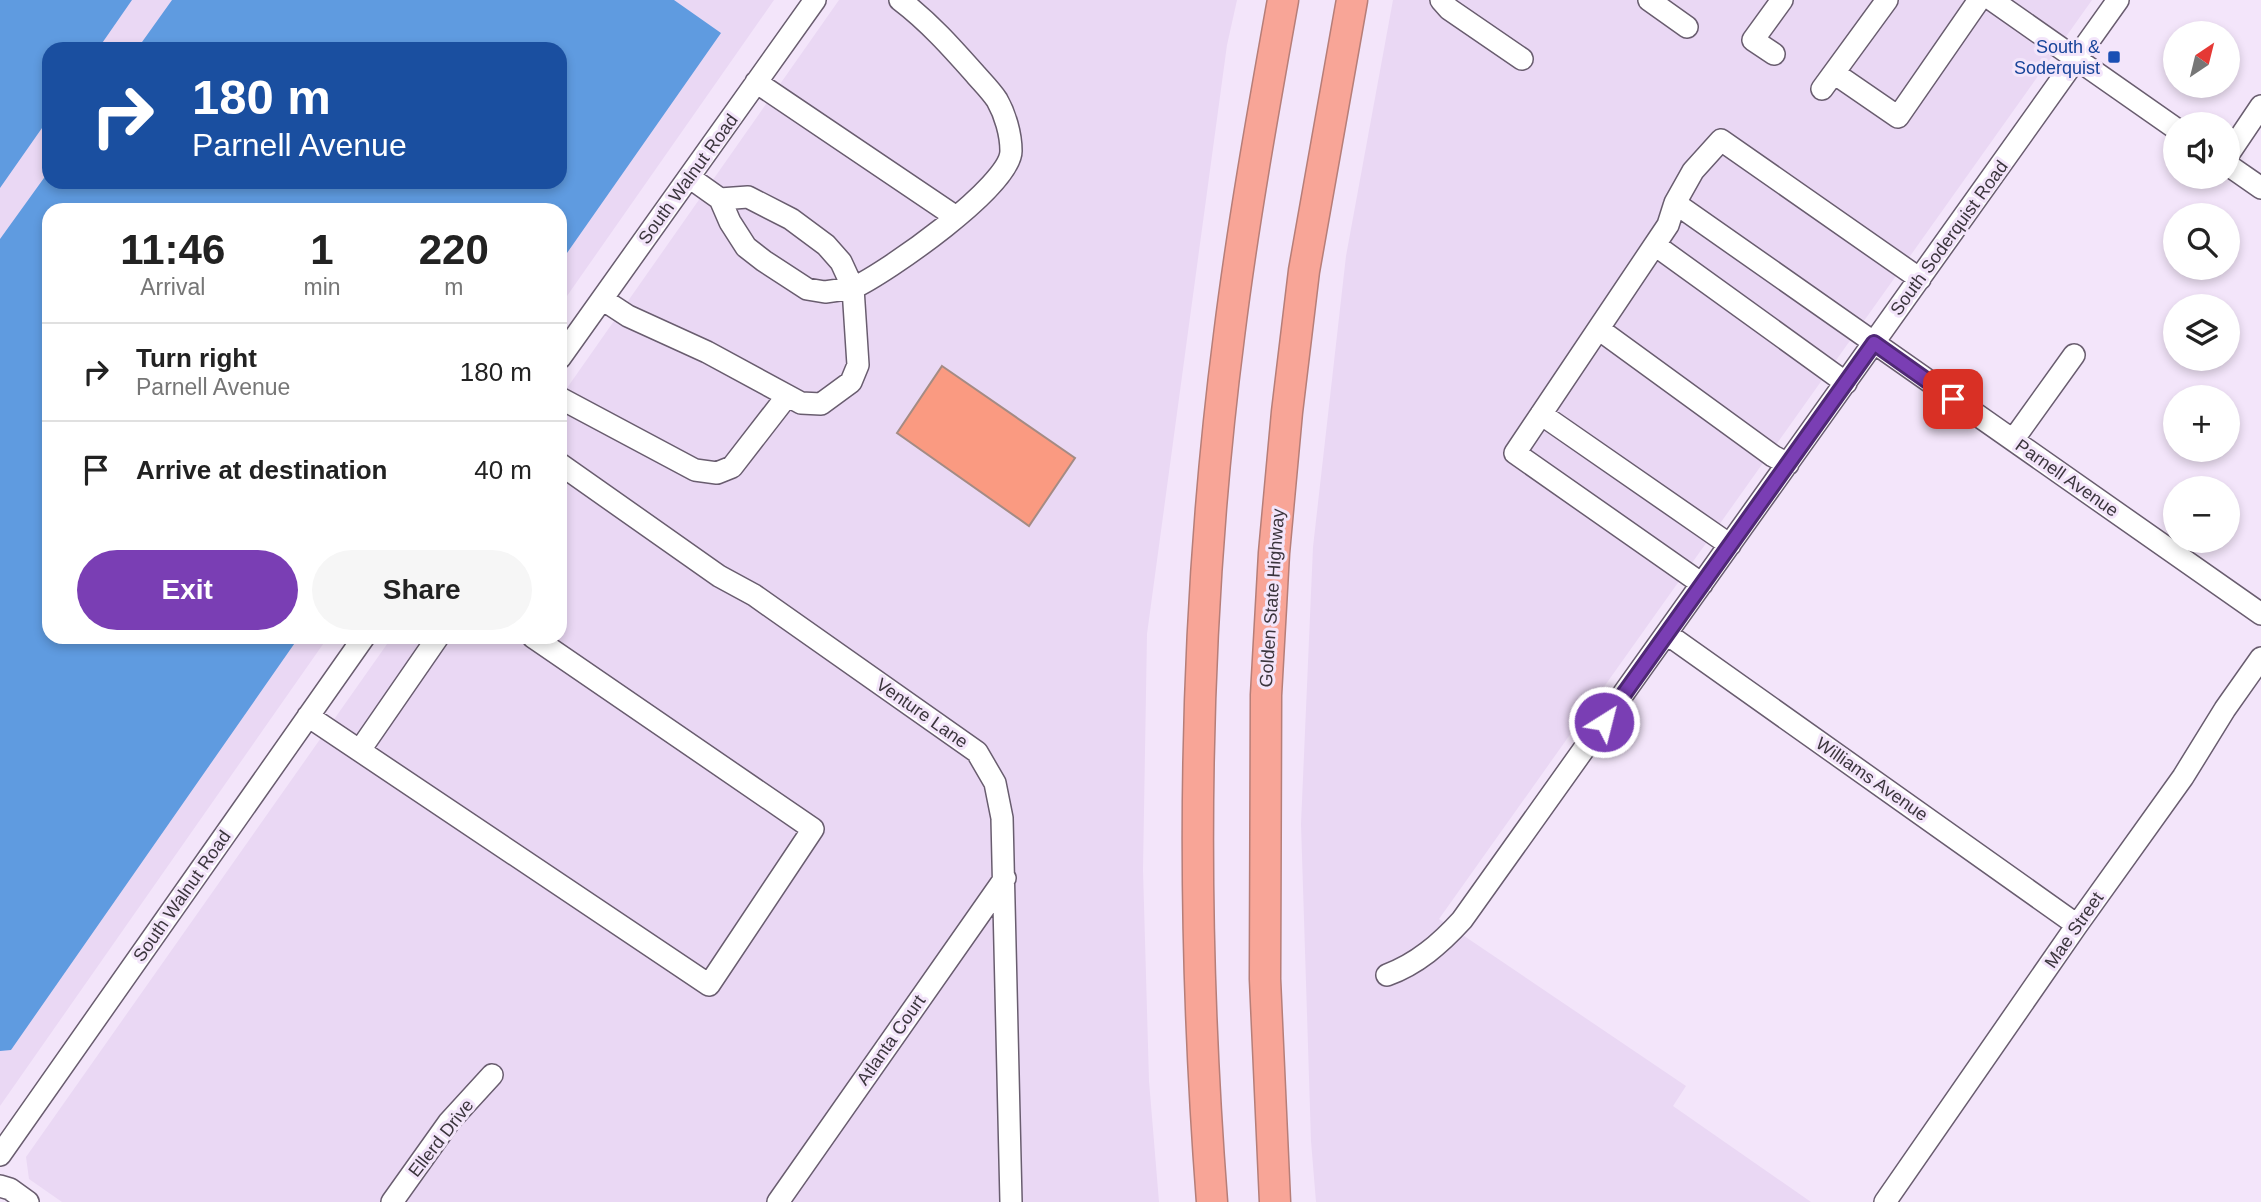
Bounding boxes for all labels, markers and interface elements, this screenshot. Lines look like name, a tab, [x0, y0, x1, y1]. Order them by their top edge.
north arrow	[2163, 21, 2240, 98]
map controls	[2163, 21, 2240, 553]
place label: South & Soderquist	[2014, 37, 2100, 78]
marker: South & Soderquist	[2106, 49, 2122, 65]
icon: right	[77, 70, 168, 161]
text: 180 m	[192, 70, 331, 124]
street label: South Walnut Road	[634, 110, 742, 248]
button: sound	[2163, 112, 2240, 189]
text: Parnell Avenue	[192, 127, 407, 163]
street label: South Soderquist Road	[1886, 157, 2012, 319]
button: search	[2163, 203, 2240, 280]
text: 11:46	[120, 226, 225, 273]
text: 1	[310, 226, 334, 273]
text: 220	[419, 226, 489, 273]
text: Arrival	[140, 274, 205, 300]
text: min	[303, 274, 341, 300]
text: m	[444, 274, 463, 300]
button: layers	[2163, 294, 2240, 371]
text: Turn right	[136, 343, 257, 373]
icon: right	[77, 353, 115, 391]
text: 180 m	[460, 357, 532, 387]
pin	[1923, 369, 1983, 429]
text: Parnell Avenue	[136, 374, 290, 400]
icon: arrive	[1934, 380, 1972, 418]
button: +	[2163, 385, 2240, 462]
street label: Parnell Avenue	[2012, 435, 2122, 521]
icon: arrive	[77, 451, 115, 489]
text: Arrive at destination	[136, 455, 387, 485]
text: 40 m	[474, 455, 532, 485]
button: −	[2163, 476, 2240, 553]
street label: Golden State Highway	[1256, 508, 1288, 688]
button: Exit	[77, 550, 298, 630]
button: Share	[312, 550, 532, 630]
street label: Venture Lane	[872, 674, 972, 752]
position arrow	[1567, 685, 1641, 759]
street label: Williams Avenue	[1812, 733, 1932, 825]
street label: South Walnut Road	[129, 827, 235, 965]
street label: Mae Street	[2041, 888, 2107, 972]
street label: Atlanta Court	[853, 991, 929, 1089]
street label: Ellerd Drive	[404, 1095, 478, 1181]

